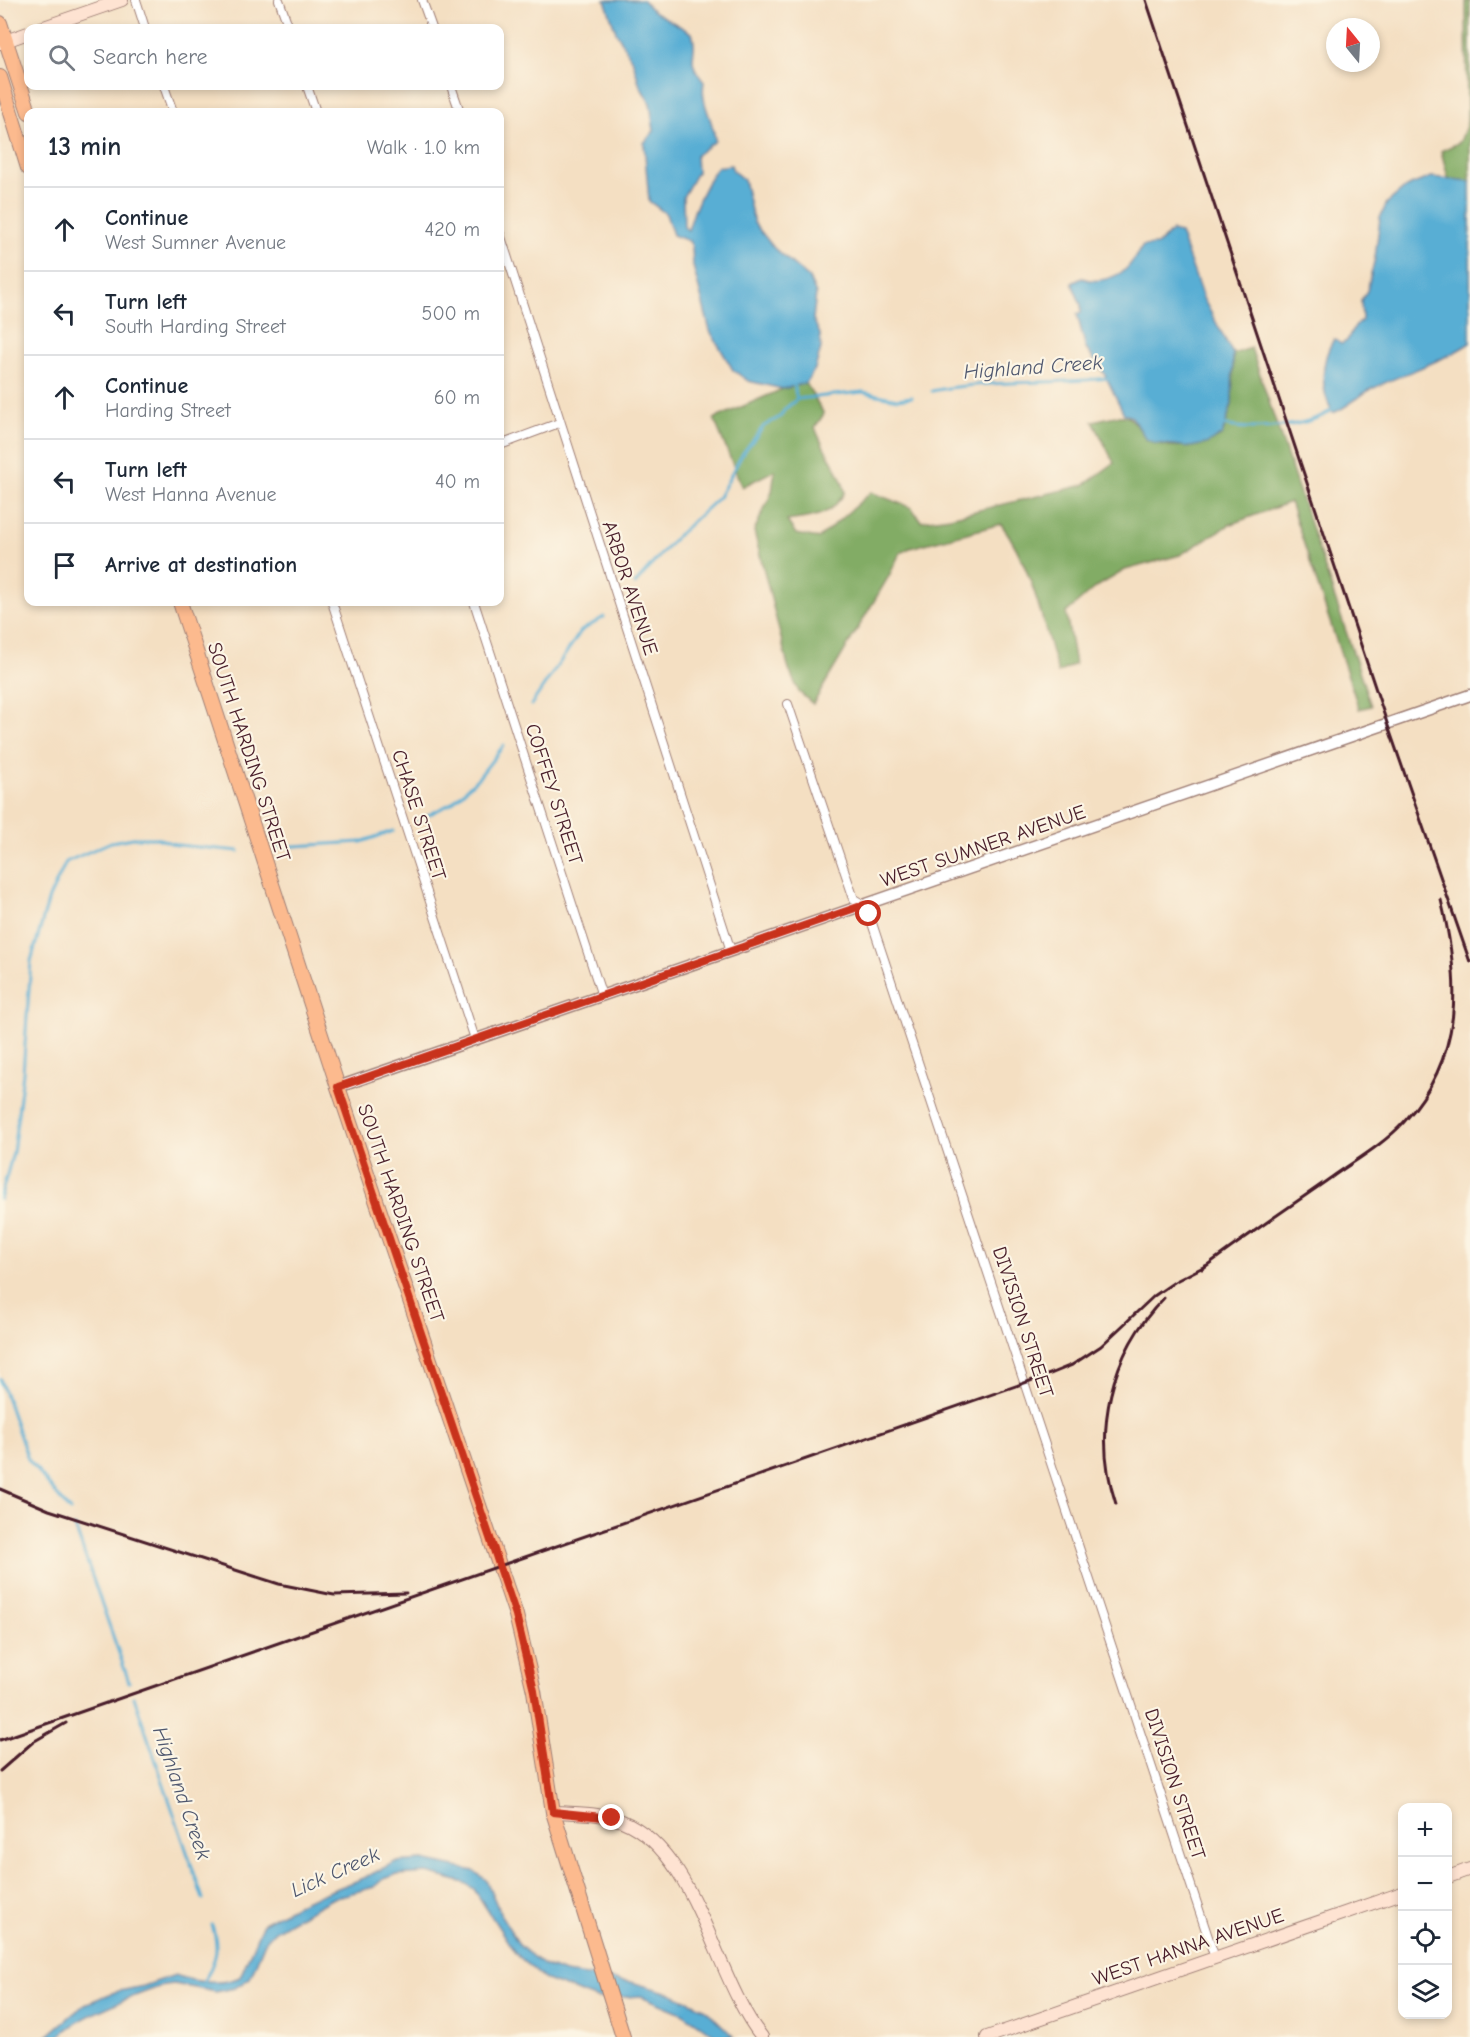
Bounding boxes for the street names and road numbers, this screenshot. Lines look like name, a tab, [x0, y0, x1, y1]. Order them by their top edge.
street label: ARBOR AVENUE	[597, 518, 663, 658]
street label: SOUTH HARDING STREET	[203, 639, 296, 865]
street label: COFFEY STREET	[520, 721, 588, 868]
street label: CHASE STREET	[387, 747, 451, 884]
street label: WEST SUMNER AVENUE	[877, 800, 1089, 892]
street label: SOUTH HARDING STREET	[353, 1101, 449, 1326]
street label: DIVISION STREET	[988, 1244, 1058, 1401]
street label: DIVISION STREET	[1140, 1706, 1210, 1863]
street label: WEST HANNA AVENUE	[1089, 1903, 1287, 1991]

